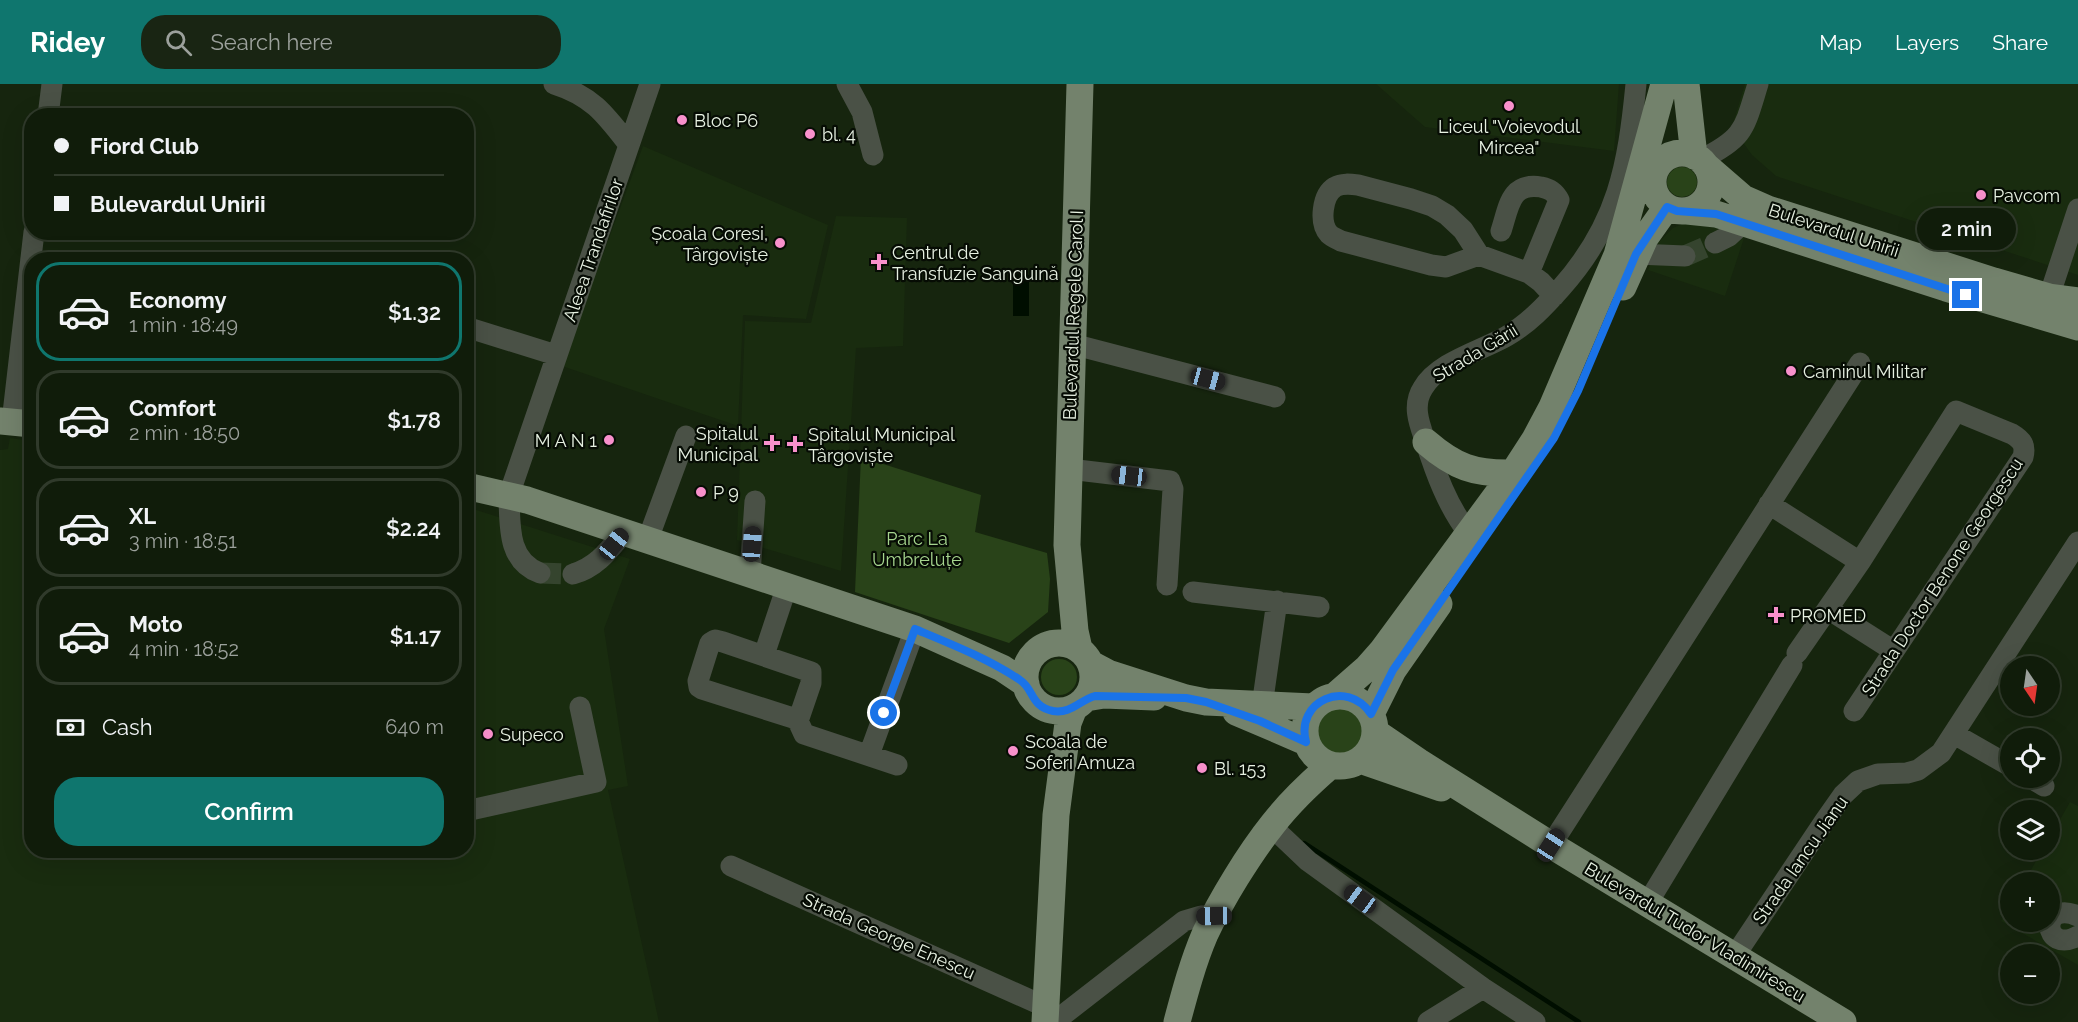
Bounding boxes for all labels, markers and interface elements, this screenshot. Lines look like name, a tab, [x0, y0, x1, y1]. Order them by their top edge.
search box	[141, 15, 561, 69]
text: Ridey	[30, 26, 105, 59]
icon: search	[162, 26, 195, 59]
text: Search here	[210, 29, 333, 55]
text: Map	[1819, 30, 1862, 55]
text: Layers	[1895, 30, 1959, 55]
text: Share	[1992, 30, 2048, 55]
marker: Liceul "Voievodul Mircea"	[1502, 99, 1516, 113]
place label: Bloc P6	[694, 110, 758, 131]
marker: Bloc P6	[675, 113, 689, 127]
place label: Liceul "Voievodul Mircea"	[1438, 116, 1580, 158]
place label: bl. 4	[822, 124, 856, 145]
marker: bl. 4	[803, 127, 817, 141]
text: Fiord Club	[90, 133, 199, 159]
street label: Aleea Trandafirilor	[559, 175, 628, 324]
place label: Pavcom	[1993, 185, 2060, 206]
marker: Pavcom	[1974, 188, 1988, 202]
text: Bulevardul Unirii	[90, 191, 266, 217]
street label: Bulevardul Unirii	[1766, 199, 1902, 261]
callout: 2 min	[1916, 208, 2016, 250]
street label: Bulevardul Regele Carol I	[1059, 210, 1087, 420]
text: 2 min	[1941, 217, 1992, 241]
place label: Școala Coresi, Târgoviște	[651, 223, 768, 265]
marker: Școala Coresi, Târgoviște	[773, 236, 787, 250]
place label: Centrul de Transfuzie Sanguină	[892, 242, 1059, 284]
marker: Centrul de Transfuzie Sanguină	[870, 253, 888, 271]
route end	[1952, 281, 1979, 308]
icon: car	[57, 285, 111, 339]
text: Economy	[129, 287, 227, 313]
text: $1.32	[388, 299, 441, 325]
text: 1 min · 18:49	[129, 313, 238, 337]
street label: Strada Gării	[1429, 319, 1521, 387]
place label: Caminul Militar	[1803, 361, 1927, 382]
marker: Caminul Militar	[1784, 364, 1798, 378]
car	[1188, 366, 1228, 392]
icon: car	[57, 393, 111, 447]
text: Comfort	[129, 395, 216, 421]
text: $1.78	[387, 407, 441, 433]
text: 2 min · 18:50	[129, 421, 240, 445]
place label: Spitalul Municipal	[677, 423, 758, 465]
place label: Spitalul Municipal Târgoviște	[808, 424, 955, 466]
place label: M A N 1	[535, 430, 597, 451]
marker: M A N 1	[602, 433, 616, 447]
marker: Spitalul Municipal	[763, 434, 781, 452]
marker: Spitalul Municipal Târgoviște	[786, 435, 804, 453]
street label: Strada Doctor Benone Georgescu	[1857, 454, 2027, 700]
car	[1110, 465, 1148, 487]
place label: P 9	[713, 482, 739, 503]
marker: P 9	[694, 485, 708, 499]
icon: car	[57, 501, 111, 555]
text: XL	[129, 503, 156, 529]
text: $2.24	[386, 515, 441, 541]
car	[596, 524, 632, 564]
car	[742, 525, 762, 563]
park label: Parc La Umbreluțe	[872, 528, 962, 570]
text: 3 min · 18:51	[129, 529, 237, 553]
place label: PROMED	[1790, 605, 1866, 626]
marker: PROMED	[1767, 606, 1785, 624]
icon: car	[57, 609, 111, 663]
text: Moto	[129, 611, 183, 637]
text: $1.17	[390, 623, 441, 649]
text: 4 min · 18:52	[129, 637, 239, 661]
north arrow	[2000, 656, 2060, 716]
map controls	[2000, 656, 2060, 1004]
route start	[870, 699, 897, 726]
icon: cash	[54, 711, 87, 744]
text: Cash	[102, 714, 153, 740]
text: 640 m	[385, 715, 444, 739]
place label: Supeco	[500, 724, 564, 745]
marker: Supeco	[481, 727, 495, 741]
button: locate	[2000, 728, 2060, 788]
place label: Scoala de Soferi Amuza	[1025, 731, 1135, 773]
marker: Scoala de Soferi Amuza	[1006, 744, 1020, 758]
place label: Bl. 153	[1214, 758, 1266, 779]
marker: Bl. 153	[1195, 761, 1209, 775]
button: Confirm	[54, 777, 444, 846]
street label: Strada Iancu Jianu	[1748, 792, 1852, 928]
button: layers	[2000, 800, 2060, 860]
car	[1534, 825, 1568, 865]
street label: Bulevardul Tudor Vladimirescu	[1581, 858, 1809, 1006]
button: +	[2000, 872, 2060, 932]
car	[1340, 881, 1380, 917]
street label: Strada George Enescu	[800, 889, 978, 983]
car	[1196, 907, 1232, 925]
button: −	[2000, 944, 2060, 1004]

